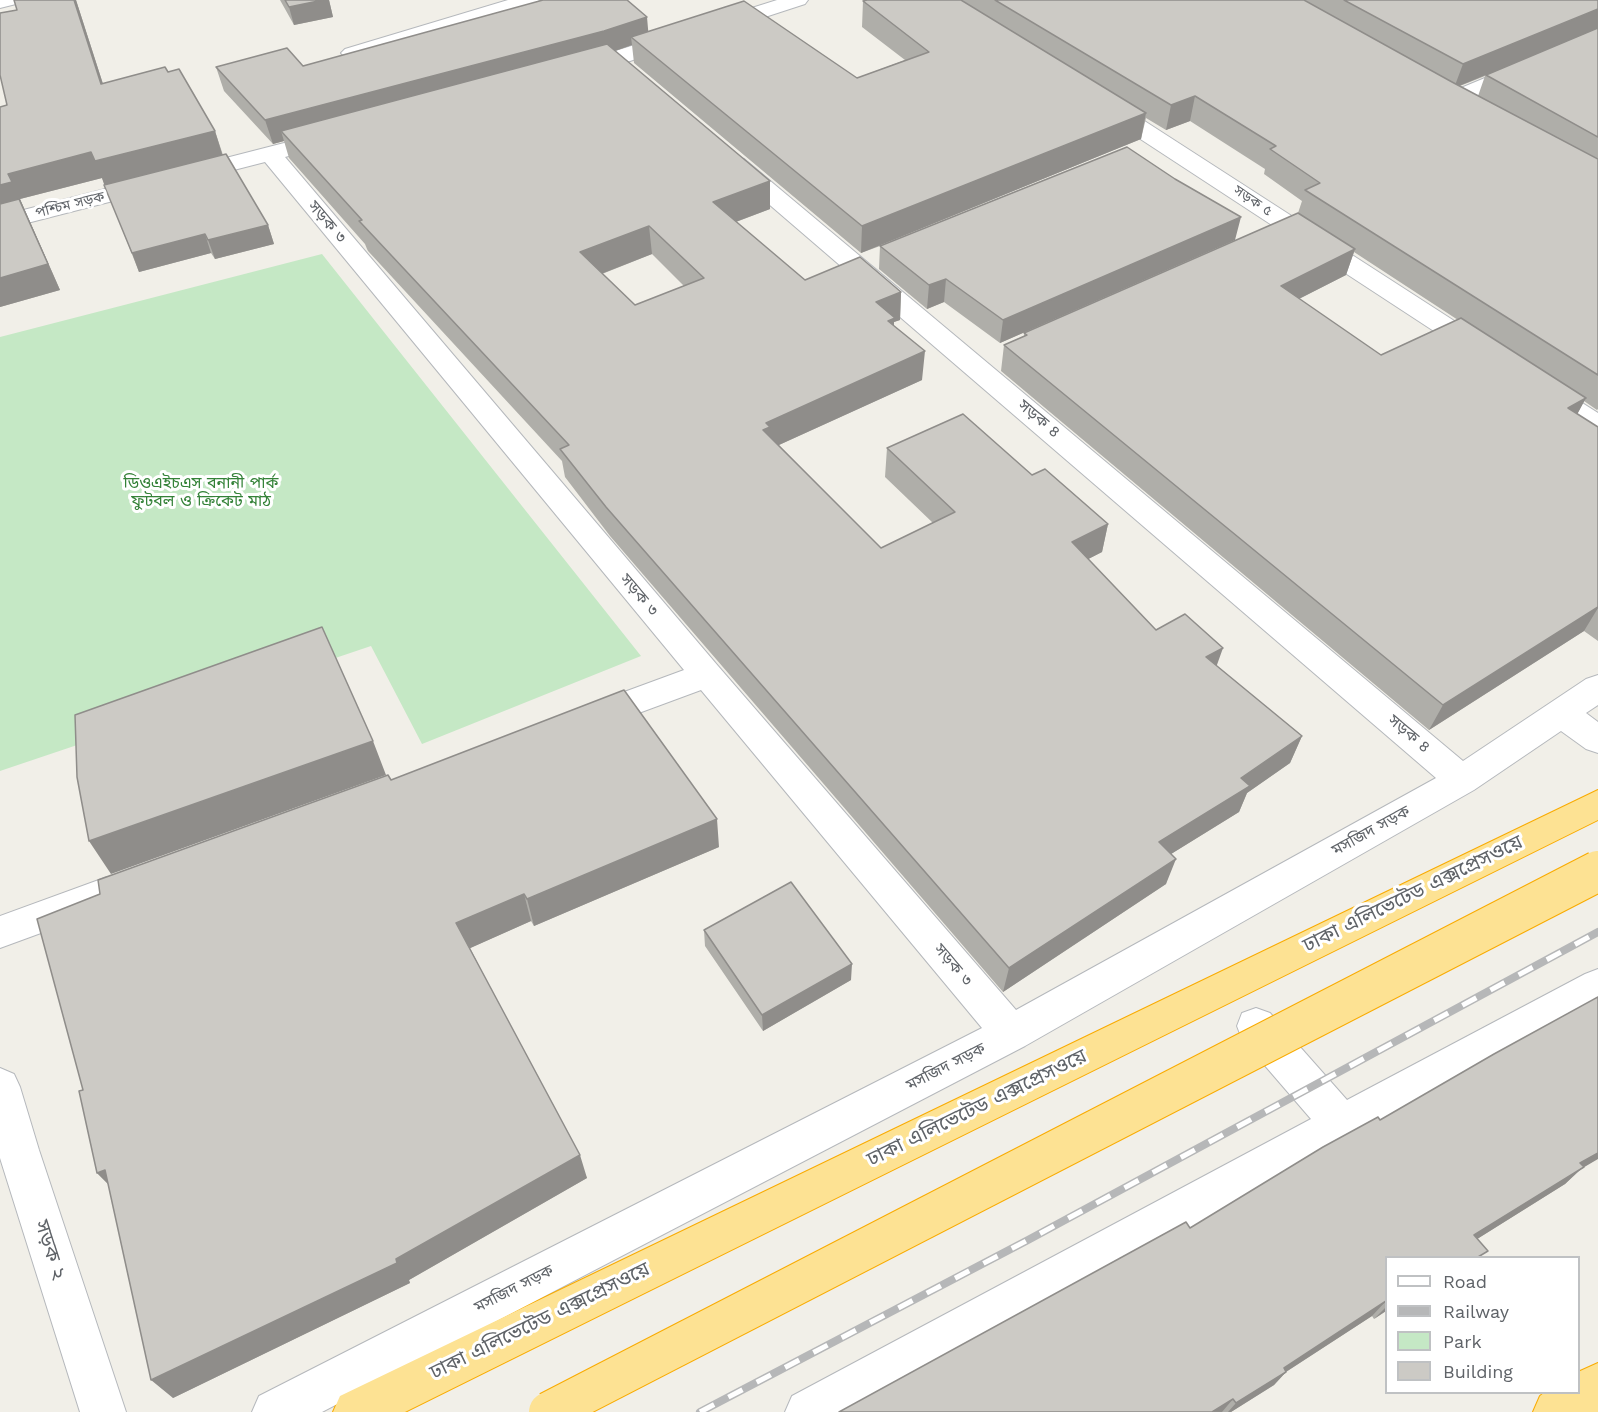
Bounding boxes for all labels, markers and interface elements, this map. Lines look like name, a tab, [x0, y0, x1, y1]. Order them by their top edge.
street label: সড়ক ৫	[1230, 182, 1276, 220]
street label: পশ্চিম সড়ক	[34, 188, 106, 222]
street label: সড়ক ৩	[304, 197, 350, 247]
street label: সড়ক ৪	[1014, 396, 1064, 442]
park label: ডিওএইচএস বনানী পার্ক ফুটবল ও ক্রিকেট মাঠ	[124, 473, 278, 511]
street label: সড়ক ৩	[616, 570, 662, 620]
street label: সড়ক ৪	[1384, 711, 1434, 757]
street label: মসজিদ সড়ক	[1329, 802, 1413, 860]
street label: ঢাকা এলিভেটেড এক্সপ্রেসওয়ে	[1299, 830, 1527, 958]
street label: সড়ক ৩	[930, 940, 976, 990]
street label: মসজিদ সড়ক	[903, 1039, 989, 1095]
street label: ঢাকা এলিভেটেড এক্সপ্রেসওয়ে	[863, 1044, 1091, 1172]
street label: সড়ক ২	[29, 1217, 71, 1283]
legend	[1385, 1256, 1580, 1394]
street label: ঢাকা এলিভেটেড এক্সপ্রেসওয়ে	[426, 1257, 654, 1385]
street label: মসজিদ সড়ক	[471, 1261, 557, 1317]
text: Road	[1443, 1271, 1487, 1292]
text: Railway	[1443, 1301, 1509, 1322]
text: Park	[1443, 1331, 1482, 1352]
text: Building	[1443, 1361, 1513, 1382]

